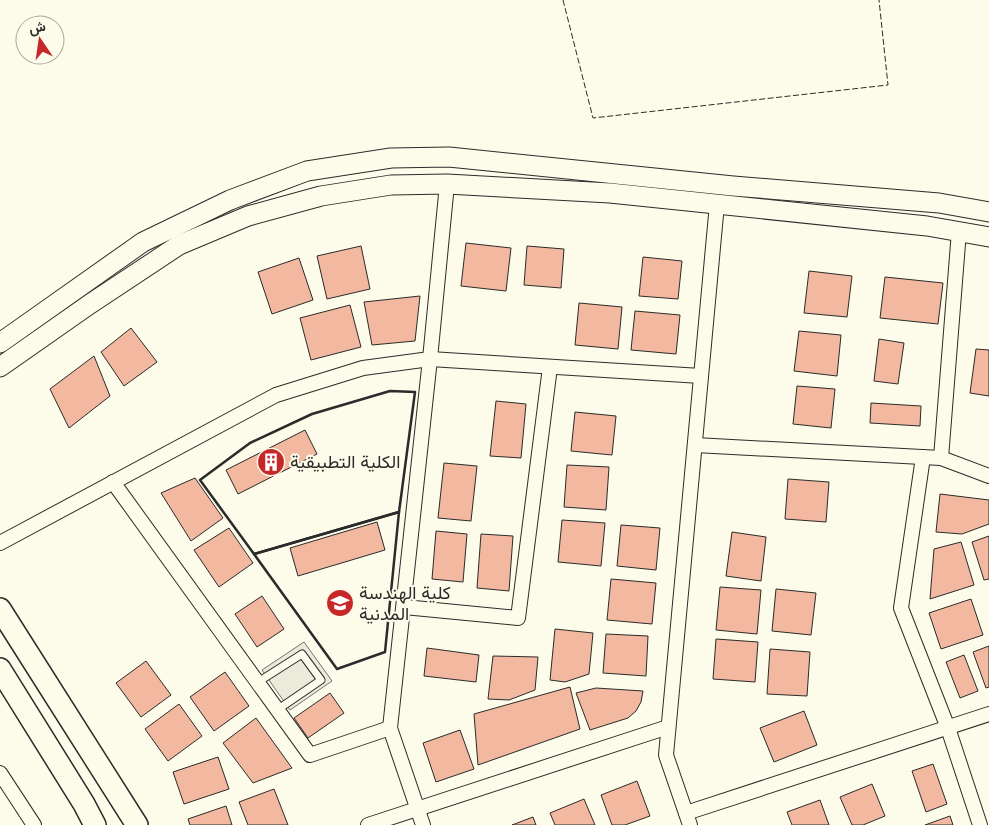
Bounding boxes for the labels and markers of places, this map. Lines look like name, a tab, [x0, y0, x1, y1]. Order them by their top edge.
building icon: الكلية التطبيقية	[256, 447, 286, 477]
place label: الكلية التطبيقية	[290, 450, 400, 474]
place label: كلية الهندسة المدنية	[359, 581, 451, 626]
school or university icon: كلية الهندسة المدنية	[325, 588, 355, 618]

